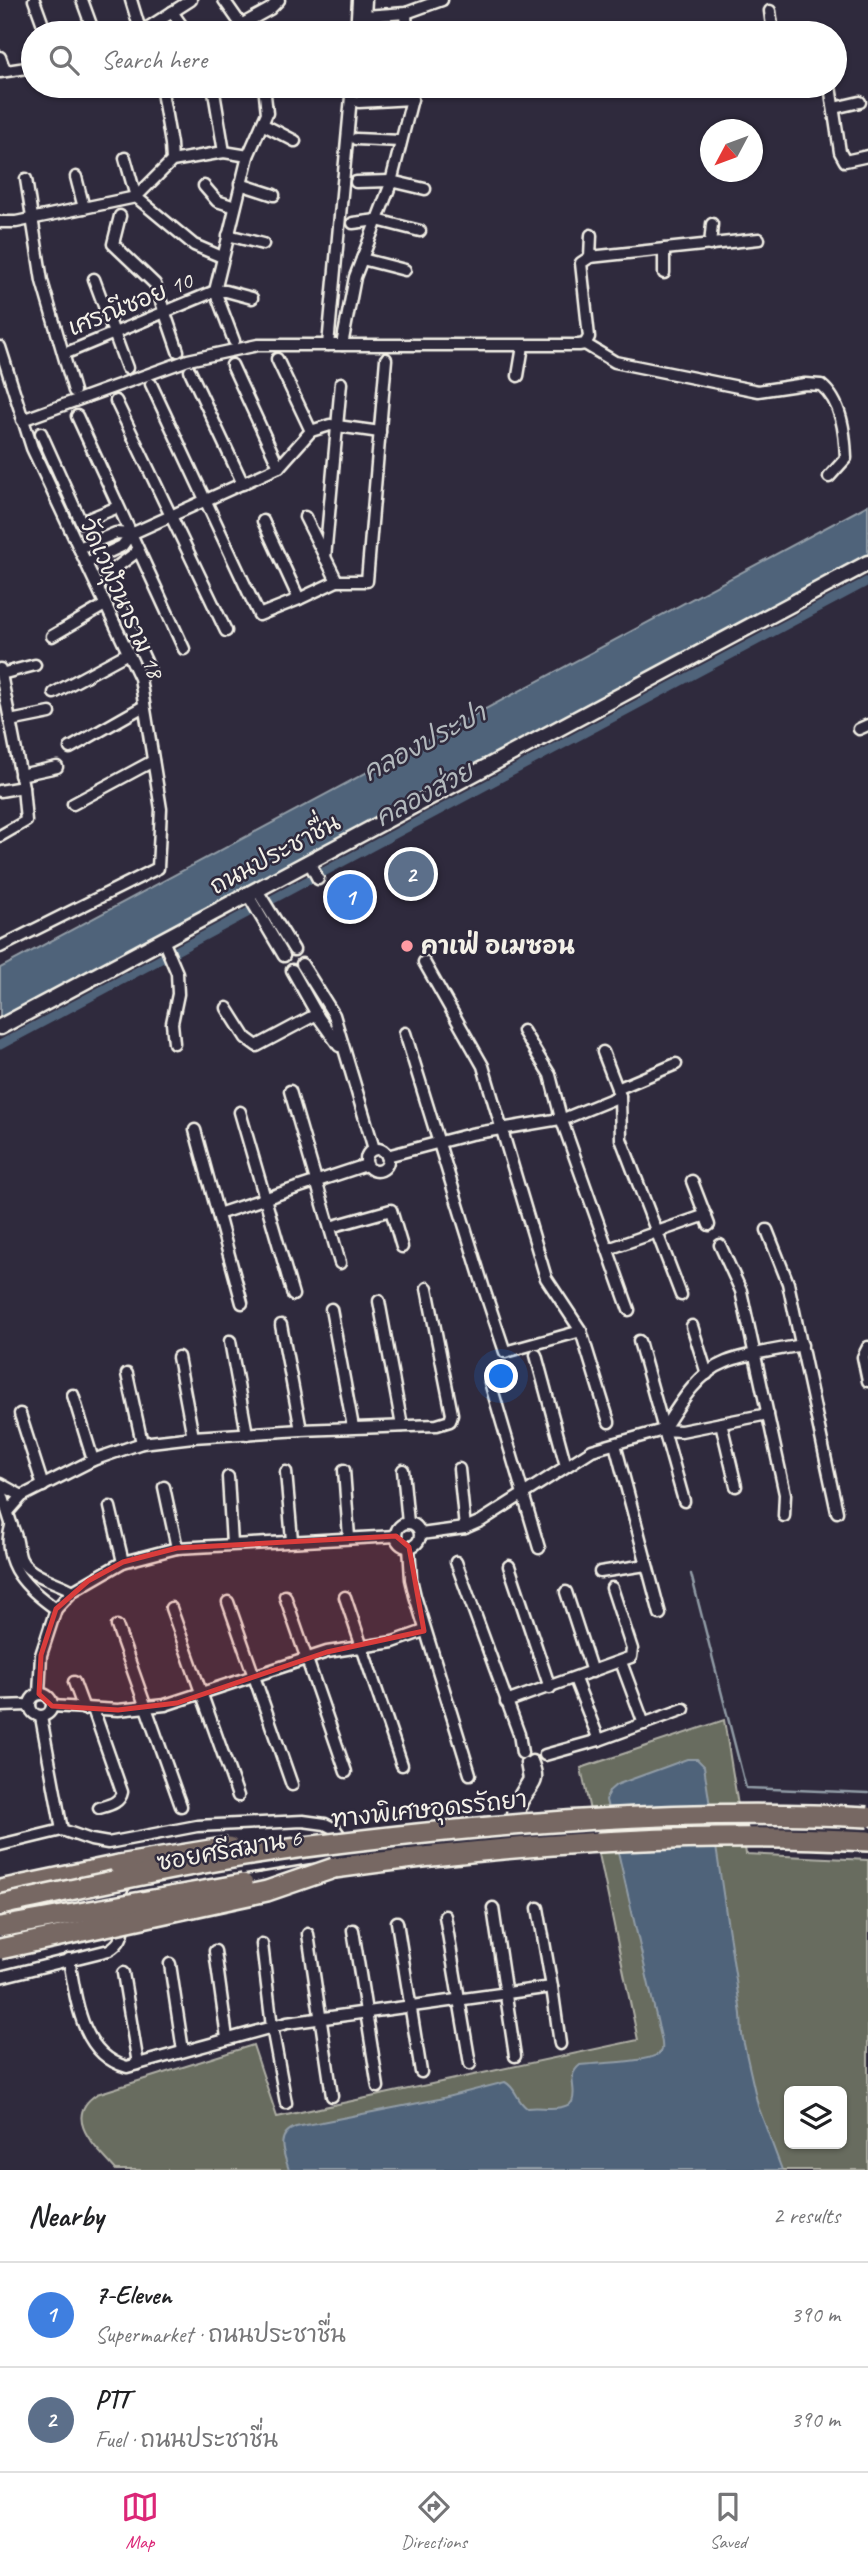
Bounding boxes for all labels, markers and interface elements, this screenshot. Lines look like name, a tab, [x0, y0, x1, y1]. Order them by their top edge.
search box	[21, 21, 847, 98]
icon: search	[45, 41, 83, 79]
text: Search here	[101, 43, 207, 76]
north arrow	[700, 119, 763, 182]
street label: เศรณีซอย 10	[63, 265, 199, 343]
street label: วัดเวฬุวนาราม 18	[71, 513, 172, 686]
water label: คลองประปา	[357, 695, 493, 789]
water label: คลองส่วย	[369, 754, 481, 834]
street label: ถนนประชาชื่น	[201, 801, 345, 901]
pin: 2	[388, 848, 434, 900]
pin: 1	[327, 871, 373, 923]
place label: คาเฟ่ อเมซอน	[421, 929, 575, 961]
marker: คาเฟ่ อเมซอน	[399, 938, 415, 954]
your location	[484, 1359, 518, 1393]
street label: ทางพิเศษอุดรรัถยา	[329, 1784, 529, 1837]
street label: ซอยศรีสมาน 6	[154, 1822, 305, 1877]
map controls	[784, 2086, 847, 2149]
button: layers	[784, 2086, 847, 2149]
text: Nearby	[28, 2197, 104, 2235]
text: 2 results	[773, 2201, 840, 2230]
text: 7-Eleven	[95, 2278, 172, 2311]
text: 1	[46, 2300, 56, 2329]
text: 390 m	[791, 2300, 840, 2329]
text: Supermarket · ถนนประชาชื่น	[95, 2320, 346, 2349]
text: PTT	[95, 2383, 129, 2416]
text: 2	[46, 2405, 56, 2434]
text: 390 m	[791, 2405, 840, 2434]
text: Fuel · ถนนประชาชื่น	[95, 2425, 278, 2454]
tab: Map	[121, 2488, 159, 2554]
tab: Directions	[401, 2488, 467, 2554]
tab: Saved	[709, 2488, 747, 2554]

